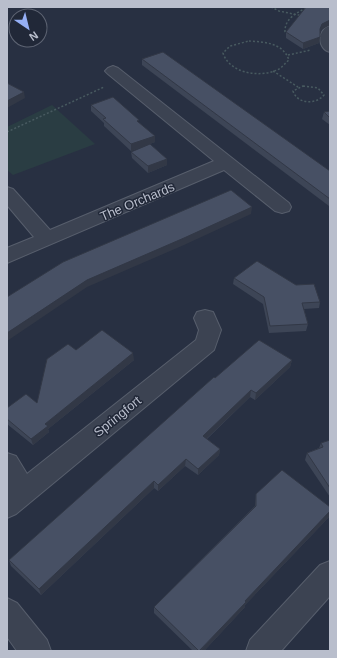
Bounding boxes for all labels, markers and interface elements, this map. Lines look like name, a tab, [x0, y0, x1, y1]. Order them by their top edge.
north arrow	[8, 8, 48, 48]
text: N	[27, 29, 40, 43]
street label: The Orchards	[98, 179, 177, 224]
street label: Springfort	[91, 393, 144, 440]

